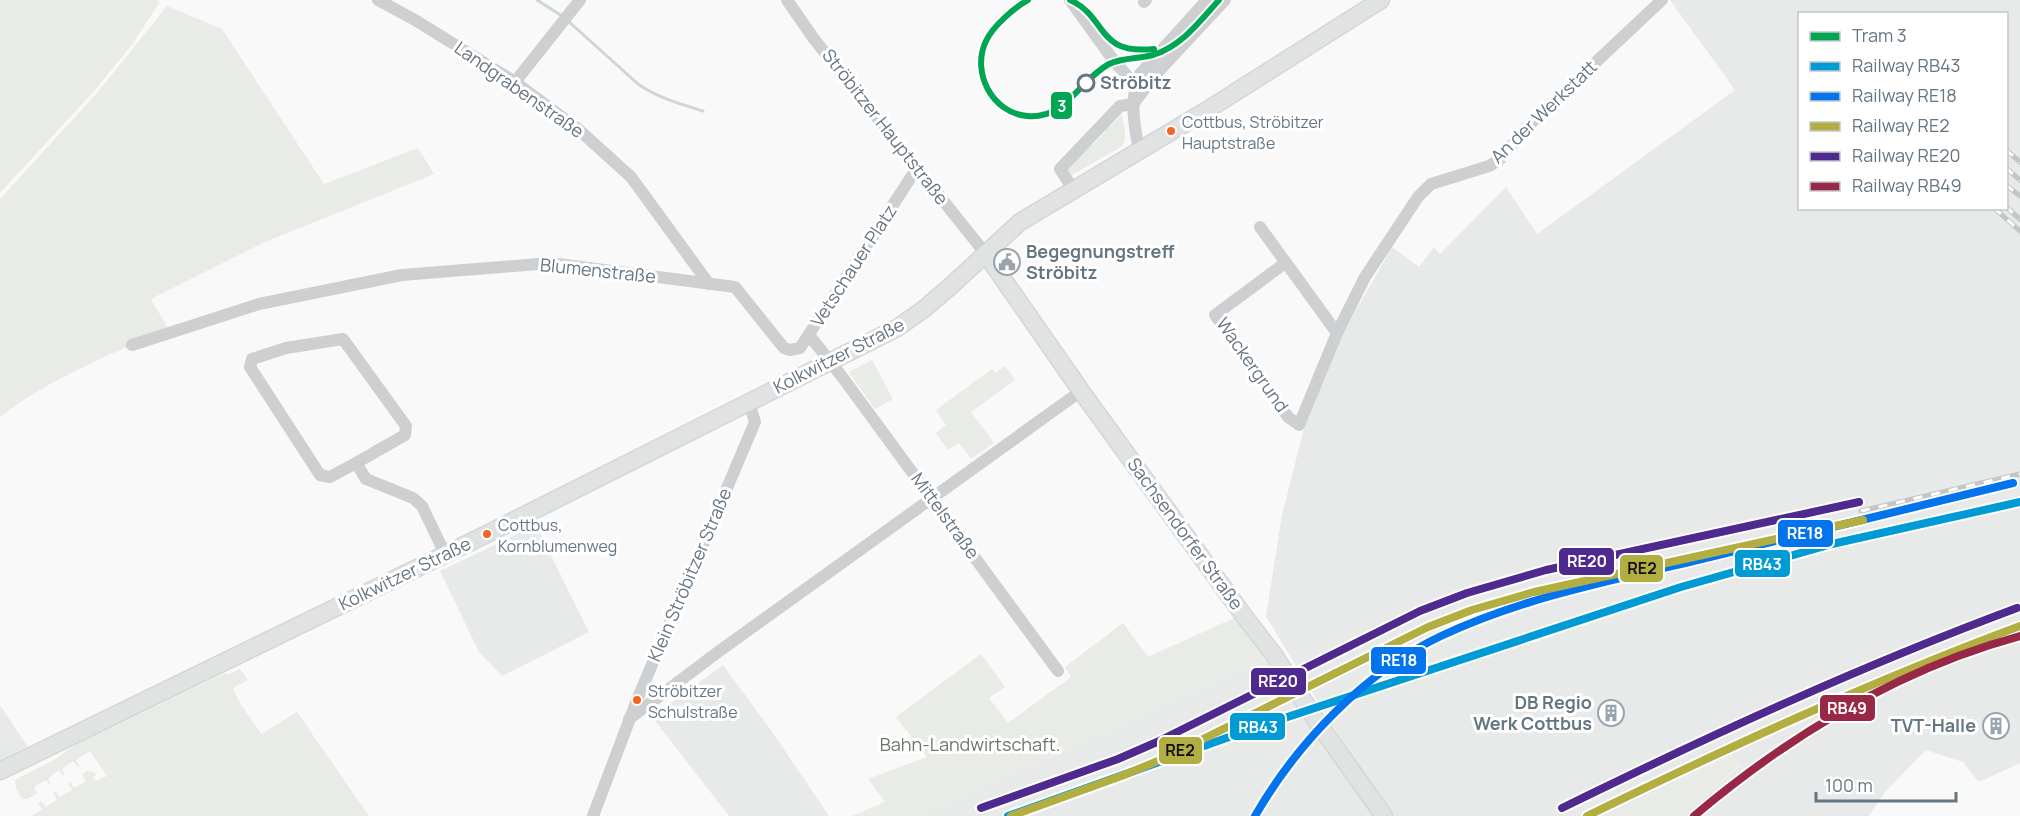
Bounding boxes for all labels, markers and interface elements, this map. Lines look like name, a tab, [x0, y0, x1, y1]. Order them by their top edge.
legend	[1798, 12, 2008, 210]
text: Tram 3	[1852, 23, 1907, 47]
street label: Landgrabenstraße	[450, 35, 589, 143]
street label: Ströbitzer Hauptstraße	[817, 43, 954, 209]
text: Railway RB43	[1852, 53, 1961, 77]
street label: An der Werkstatt	[1485, 55, 1601, 168]
place label: Ströbitz	[1100, 70, 1171, 94]
marker: Ströbitz	[1077, 74, 1095, 92]
text: Railway RE18	[1852, 83, 1957, 107]
line badge: 3	[1050, 91, 1073, 120]
text: 3	[1057, 95, 1067, 117]
place label: Cottbus, Ströbitzer Hauptstraße	[1182, 111, 1324, 154]
text: Railway RE2	[1852, 113, 1949, 137]
marker: Cottbus, Ströbitzer Hauptstraße	[1165, 125, 1177, 137]
text: Railway RE20	[1852, 143, 1960, 167]
text: Railway RB49	[1852, 173, 1962, 197]
street label: Vetschauer Platz	[805, 200, 902, 331]
place label: Begegnungstreff Ströbitz	[1026, 239, 1174, 284]
public building icon: Begegnungstreff Ströbitz	[992, 247, 1022, 277]
street label: Blumenstraße	[539, 252, 657, 288]
street label: Kolkwitzer Straße	[769, 312, 908, 399]
street label: Wackergrund	[1211, 312, 1294, 417]
street label: Sachsendorfer Straße	[1123, 453, 1249, 614]
street label: Mittelstraße	[906, 467, 985, 564]
street label: Klein Ströbitzer Straße	[642, 484, 737, 665]
place label: Cottbus, Kornblumenweg	[498, 514, 617, 557]
line badge: RE18	[1777, 519, 1834, 548]
text: RE18	[1787, 522, 1823, 544]
marker: Cottbus, Kornblumenweg	[481, 528, 493, 540]
street label: Kolkwitzer Straße	[335, 531, 475, 615]
line badge: RE20	[1558, 547, 1615, 576]
line badge: RB43	[1734, 549, 1791, 578]
text: RE20	[1567, 550, 1607, 572]
text: RB43	[1742, 553, 1782, 575]
line badge: RE2	[1619, 554, 1664, 583]
text: RE2	[1627, 557, 1657, 579]
line badge: RE18	[1370, 646, 1427, 675]
text: RE18	[1381, 649, 1417, 671]
line badge: RE20	[1250, 667, 1307, 696]
text: RE20	[1258, 670, 1298, 692]
place label: Ströbitzer Schulstraße	[648, 680, 738, 723]
place label: DB Regio Werk Cottbus	[1473, 690, 1592, 735]
marker: Ströbitzer Schulstraße	[631, 694, 643, 706]
line badge: RB49	[1819, 694, 1876, 722]
text: RB49	[1827, 697, 1867, 719]
building icon: DB Regio Werk Cottbus	[1596, 698, 1626, 728]
building icon: TVT-Halle	[1981, 711, 2011, 741]
line badge: RB43	[1229, 712, 1286, 741]
place label: TVT-Halle	[1891, 713, 1976, 737]
text: RB43	[1238, 716, 1278, 738]
park label: Bahn-Landwirtschaft.	[880, 732, 1060, 756]
line badge: RE2	[1158, 736, 1203, 765]
text: RE2	[1165, 739, 1195, 761]
scale bar	[1816, 765, 1956, 803]
text: 100 m	[1825, 773, 1873, 797]

